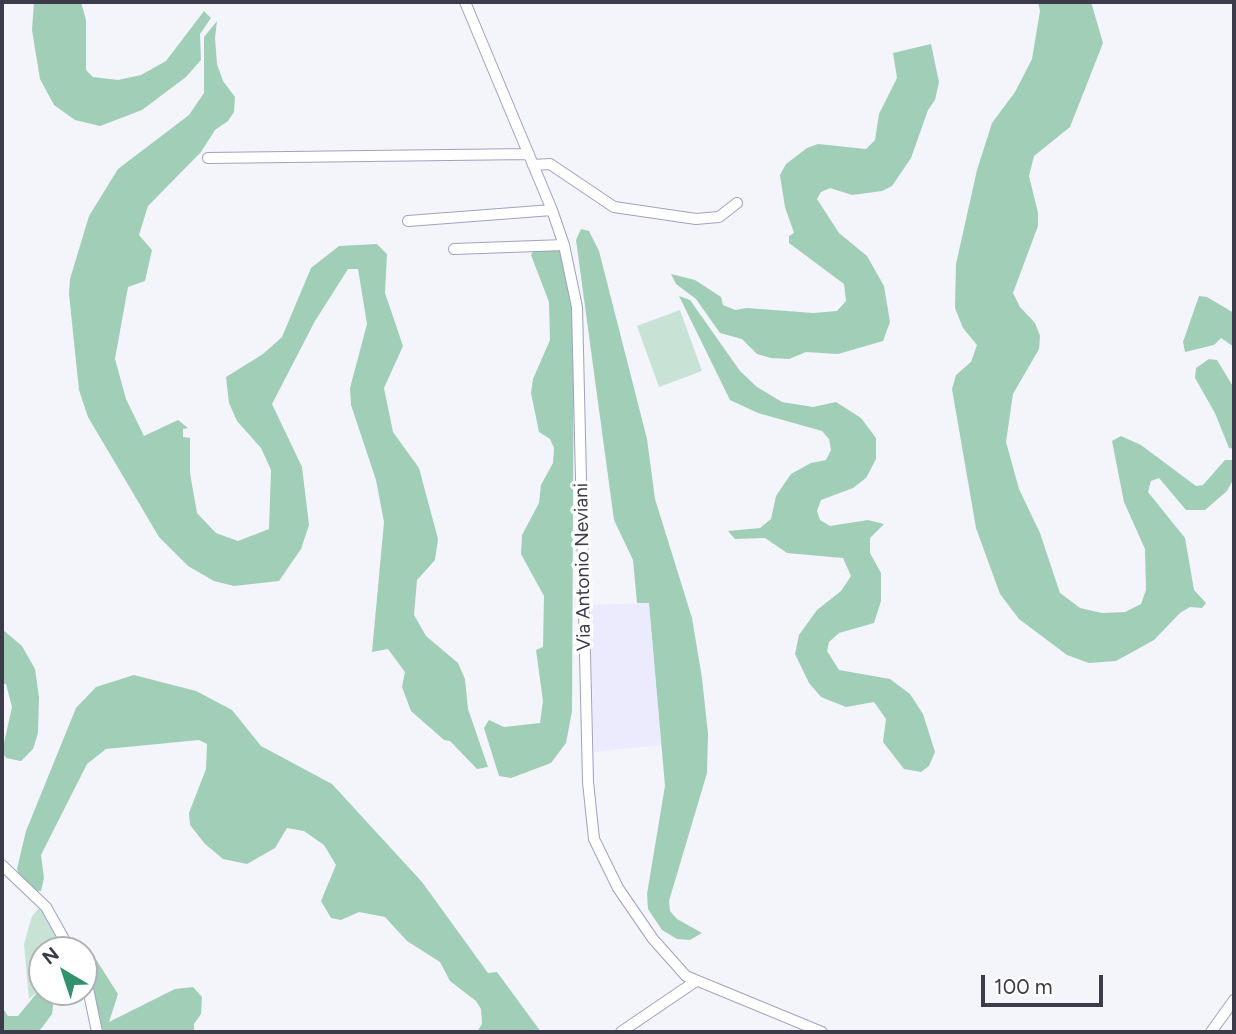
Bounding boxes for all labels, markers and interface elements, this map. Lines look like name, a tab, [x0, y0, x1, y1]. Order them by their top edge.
street label: Via Antonio Neviani	[570, 483, 596, 651]
north arrow	[28, 936, 98, 1006]
text: N	[38, 942, 64, 969]
scale bar	[984, 960, 1106, 1004]
text: 100 m	[994, 974, 1053, 999]

